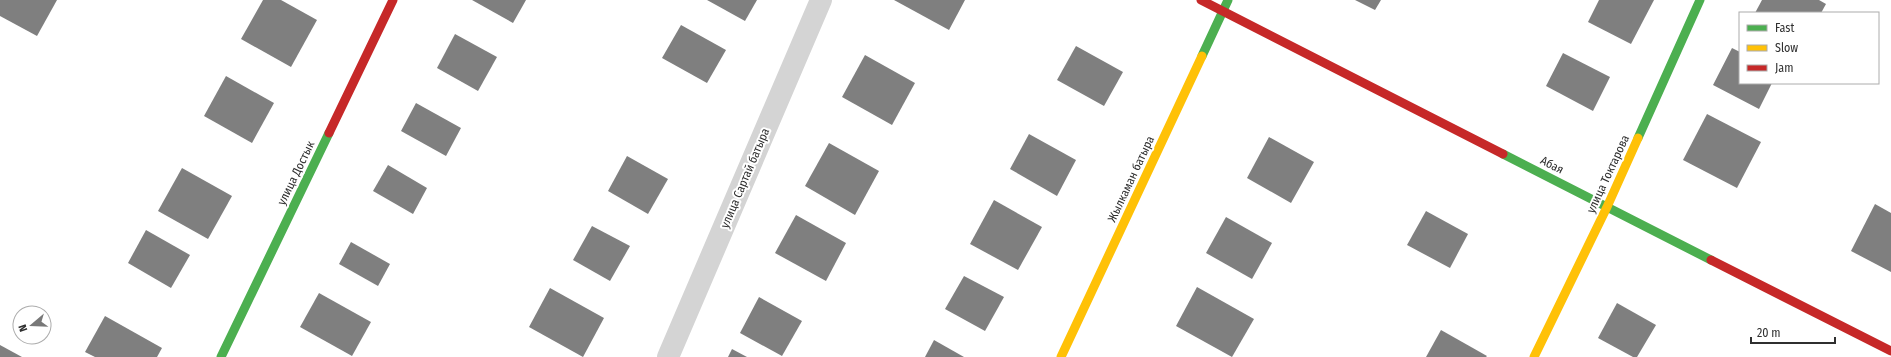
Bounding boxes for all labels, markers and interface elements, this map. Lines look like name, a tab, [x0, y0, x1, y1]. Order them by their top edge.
legend	[1739, 12, 1879, 84]
text: Fast	[1775, 21, 1794, 35]
text: Slow	[1775, 41, 1798, 55]
text: Jam	[1775, 61, 1793, 75]
street label: улица Сартай батыра	[718, 126, 772, 230]
street label: улица Токтарова	[1584, 133, 1632, 215]
street label: Жылкаман батыра	[1105, 134, 1157, 224]
street label: улица Достык	[274, 138, 318, 207]
street label: Абая	[1538, 153, 1566, 177]
north arrow	[12, 305, 52, 345]
scale bar	[1751, 319, 1835, 345]
text: N	[16, 323, 30, 333]
text: 20 m	[1757, 326, 1781, 340]

